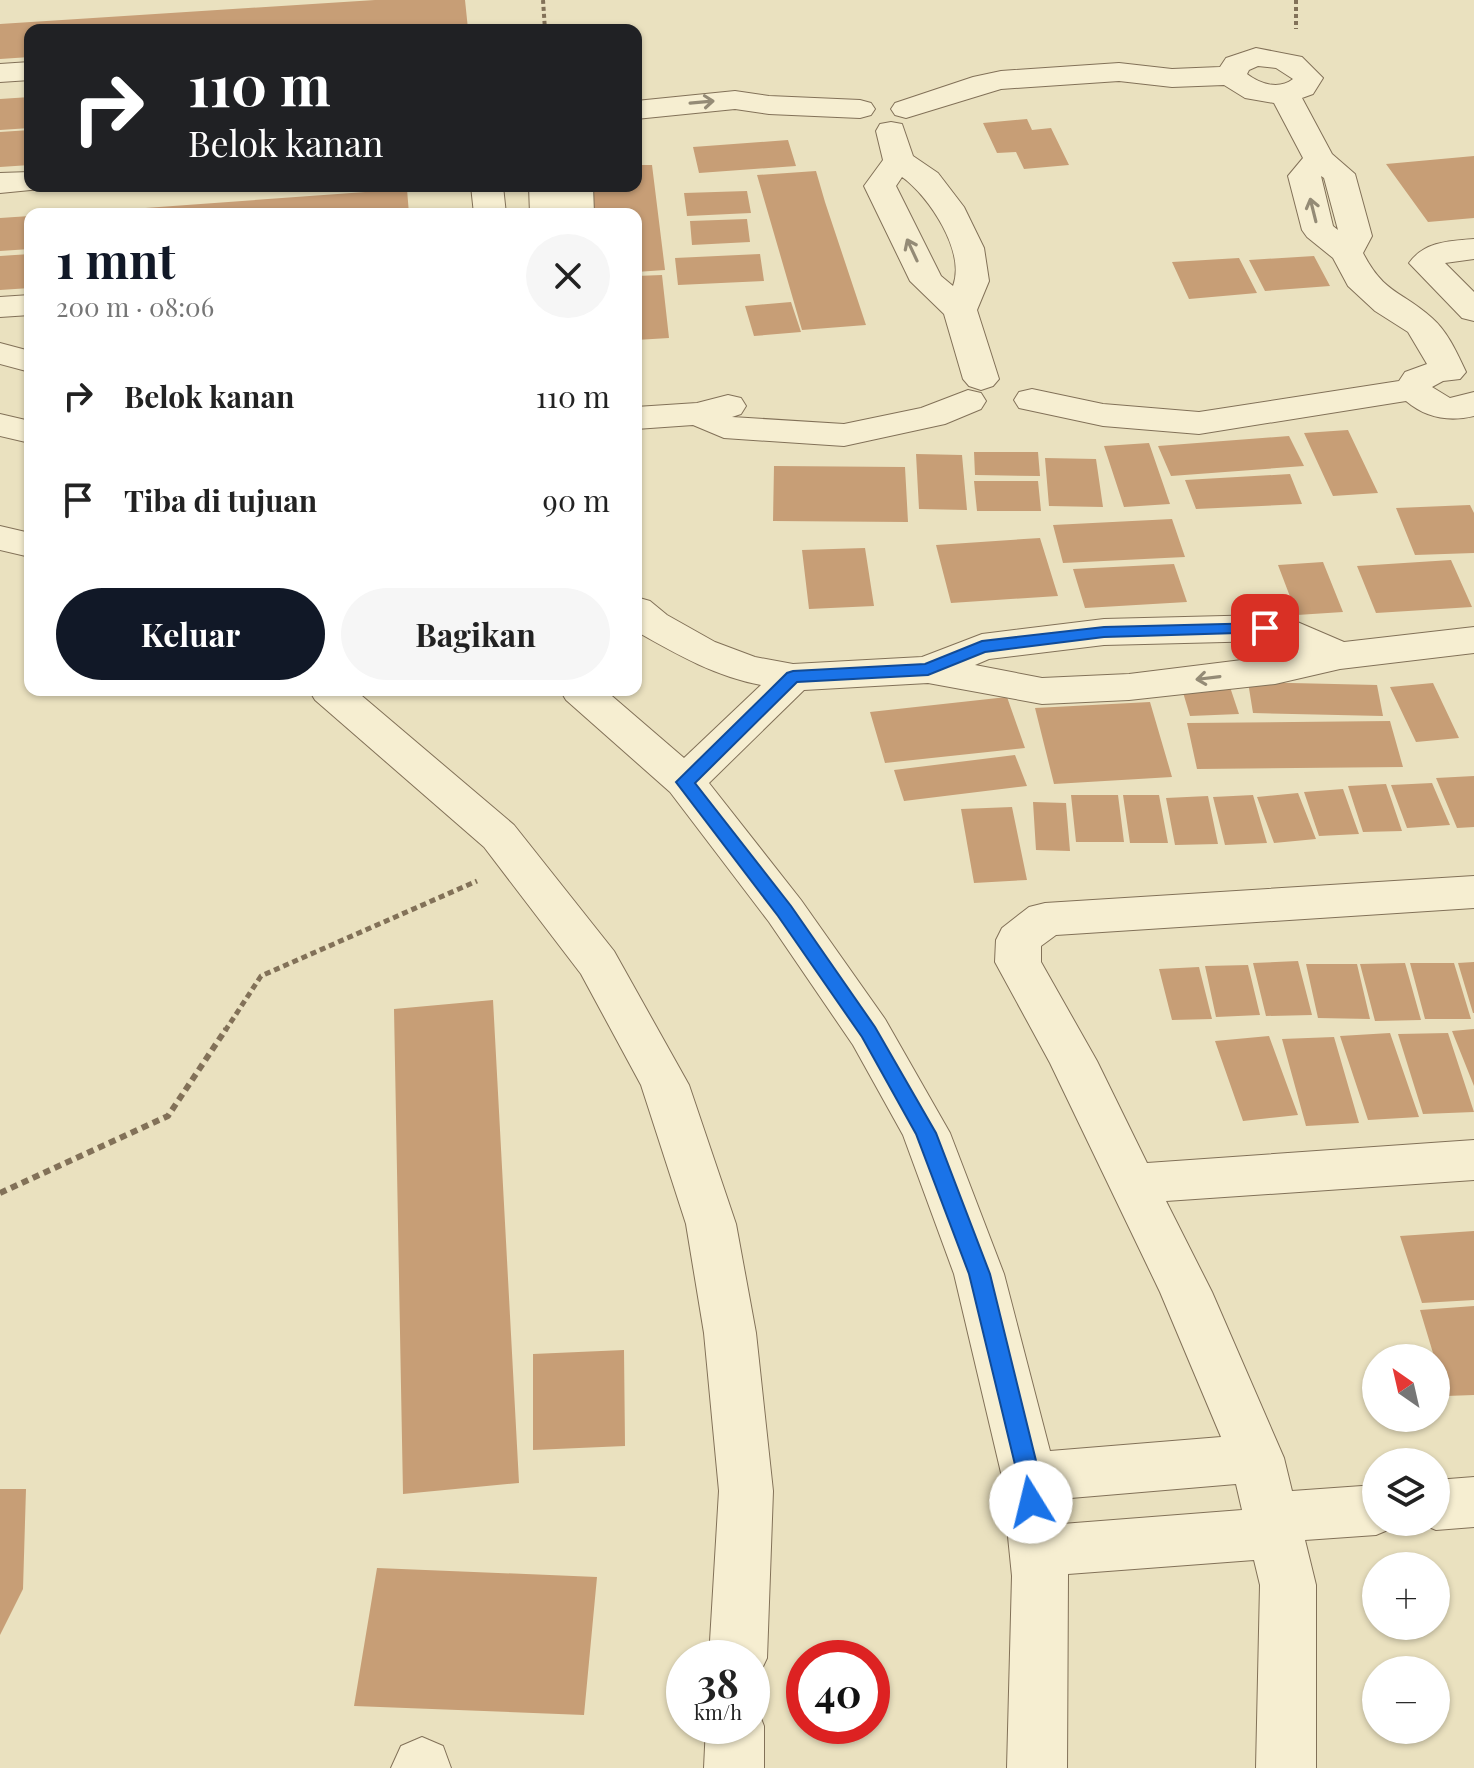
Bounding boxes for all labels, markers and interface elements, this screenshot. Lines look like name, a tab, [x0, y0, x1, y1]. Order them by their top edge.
text: 110 m	[188, 46, 331, 121]
icon: right	[56, 56, 160, 160]
one-way arrow	[689, 94, 715, 109]
text: Belok kanan	[188, 118, 383, 166]
one-way arrow	[1304, 198, 1319, 224]
text: 1 mnt	[56, 227, 175, 291]
button: close	[526, 234, 610, 318]
one-way arrow	[904, 238, 919, 262]
text: 200 m · 08:06	[56, 289, 214, 324]
icon: right	[56, 374, 100, 418]
text: Belok kanan	[124, 376, 294, 416]
text: 110 m	[536, 376, 610, 416]
icon: arrive	[56, 478, 100, 522]
text: Tiba di tujuan	[124, 480, 317, 520]
text: 90 m	[543, 480, 610, 520]
button: Keluar	[56, 588, 325, 680]
button: Bagikan	[341, 588, 610, 680]
pin	[1231, 594, 1299, 662]
icon: arrive	[1243, 606, 1287, 650]
one-way arrow	[1195, 671, 1222, 686]
north arrow	[1362, 1344, 1450, 1432]
map controls	[1362, 1344, 1450, 1744]
button: layers	[1362, 1448, 1450, 1536]
position arrow	[989, 1460, 1073, 1544]
button: +	[1362, 1552, 1450, 1640]
speed limit sign: 40	[786, 1640, 890, 1744]
text: 38	[697, 1655, 739, 1708]
button: −	[1362, 1656, 1450, 1744]
text: km/h	[694, 1698, 742, 1725]

